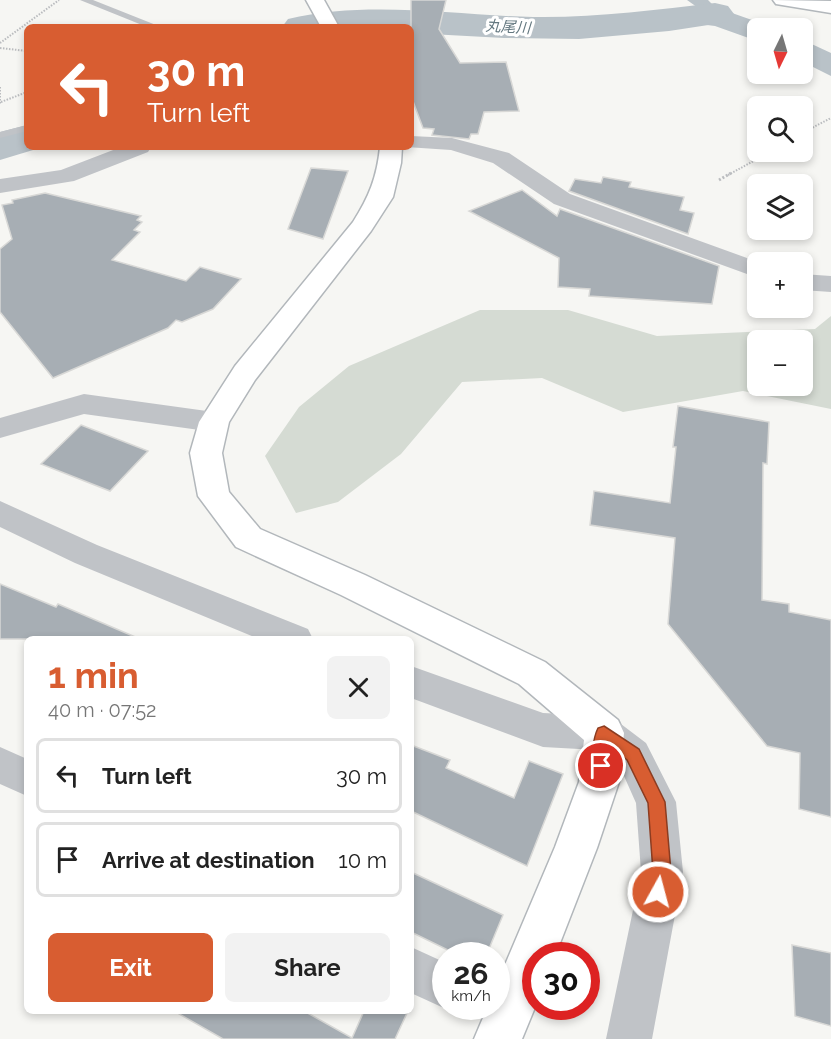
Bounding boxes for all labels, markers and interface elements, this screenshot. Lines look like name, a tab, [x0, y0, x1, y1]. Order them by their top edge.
water label: 丸尾川	[485, 17, 533, 37]
north arrow	[747, 18, 813, 84]
map controls	[747, 18, 813, 396]
text: 30 m	[147, 47, 245, 96]
icon: left	[48, 48, 126, 126]
button: search	[747, 96, 813, 162]
text: Turn left	[147, 97, 250, 128]
button: layers	[747, 174, 813, 240]
button: +	[747, 252, 813, 318]
button: −	[747, 330, 813, 396]
text: 1 min	[48, 654, 139, 696]
button: close	[327, 656, 390, 719]
text: 40 m · 07:52	[48, 698, 157, 722]
pin	[575, 740, 626, 791]
icon: arrive	[584, 749, 617, 782]
icon: left	[51, 759, 84, 792]
text: Turn left	[102, 763, 192, 789]
text: 30 m	[336, 763, 387, 789]
icon: arrive	[51, 843, 84, 876]
text: Arrive at destination	[102, 847, 315, 873]
text: 10 m	[338, 847, 387, 873]
position arrow	[626, 860, 690, 924]
button: Exit	[48, 933, 213, 1002]
button: Share	[225, 933, 390, 1002]
speed limit sign: 30	[522, 942, 600, 1020]
text: 26	[453, 956, 489, 991]
text: km/h	[451, 987, 491, 1005]

